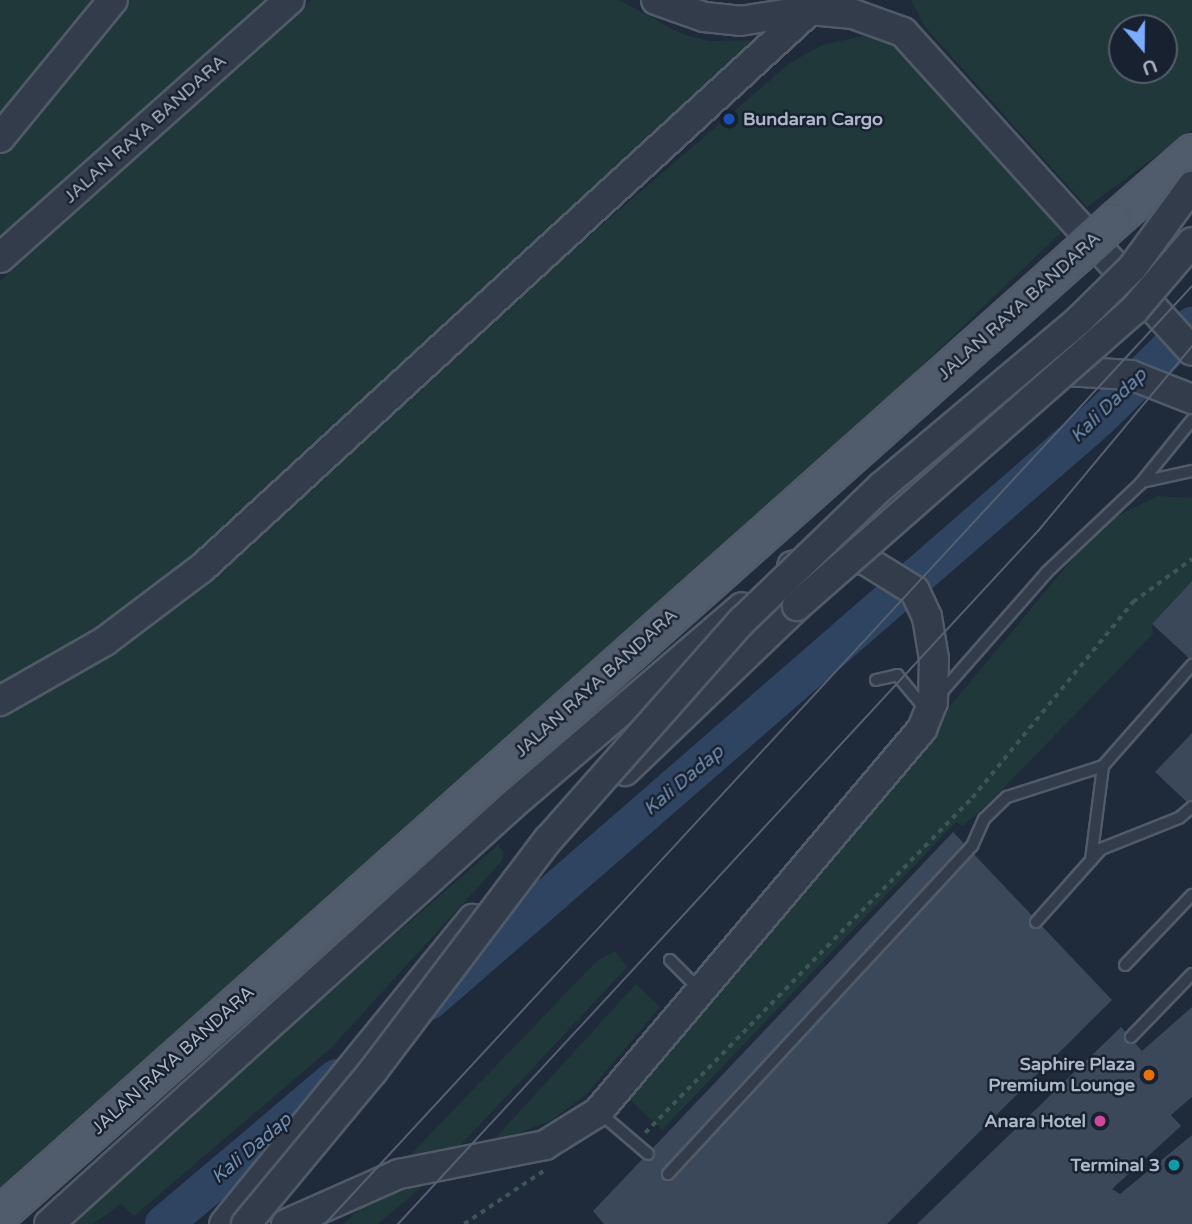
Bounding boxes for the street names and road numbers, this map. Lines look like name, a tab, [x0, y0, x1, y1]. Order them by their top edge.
street label: JALAN RAYA BANDARA	[59, 50, 231, 208]
street label: JALAN RAYA BANDARA	[933, 227, 1105, 385]
street label: JALAN RAYA BANDARA	[510, 604, 682, 762]
street label: JALAN RAYA BANDARA	[87, 981, 259, 1139]

